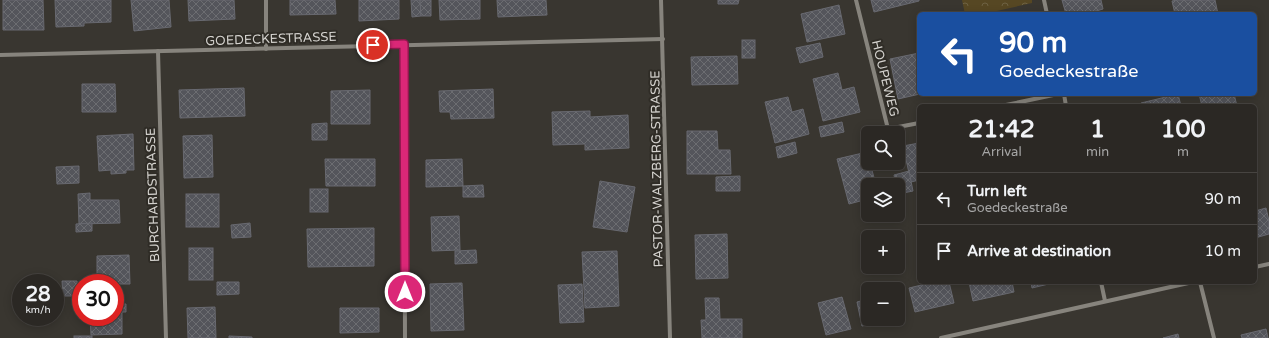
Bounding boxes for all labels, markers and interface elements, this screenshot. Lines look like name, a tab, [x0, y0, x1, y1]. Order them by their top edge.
text: 90 m	[999, 26, 1067, 60]
pin	[356, 28, 390, 62]
icon: left	[933, 28, 985, 80]
street label: GOEDECKESTRASSE	[205, 29, 337, 49]
icon: arrive	[362, 34, 384, 56]
street label: HOUPEWEG	[868, 38, 902, 118]
text: Goedeckestraße	[999, 60, 1138, 82]
street label: PASTOR-WALZBERG-STRASSE	[647, 70, 667, 268]
text: 21:42	[968, 115, 1035, 144]
text: 1	[1090, 115, 1105, 144]
text: 100	[1160, 115, 1206, 144]
map controls	[861, 126, 905, 326]
button: search	[861, 126, 905, 170]
street label: BURCHARDSTRASSE	[143, 128, 163, 262]
text: Arrival	[981, 144, 1022, 160]
text: min	[1086, 144, 1109, 160]
text: m	[1177, 144, 1189, 160]
button: layers	[861, 178, 905, 222]
text: Turn left	[967, 182, 1027, 200]
icon: left	[933, 188, 955, 210]
text: 90 m	[1204, 190, 1241, 208]
text: Goedeckestraße	[967, 200, 1068, 216]
button: +	[861, 230, 905, 274]
icon: arrive	[933, 240, 955, 262]
text: Arrive at destination	[967, 242, 1111, 260]
text: 10 m	[1204, 242, 1241, 260]
position arrow	[384, 271, 426, 313]
speed limit sign: 30	[72, 274, 124, 326]
button: −	[861, 282, 905, 326]
text: 28	[25, 283, 51, 307]
text: km/h	[25, 304, 51, 316]

